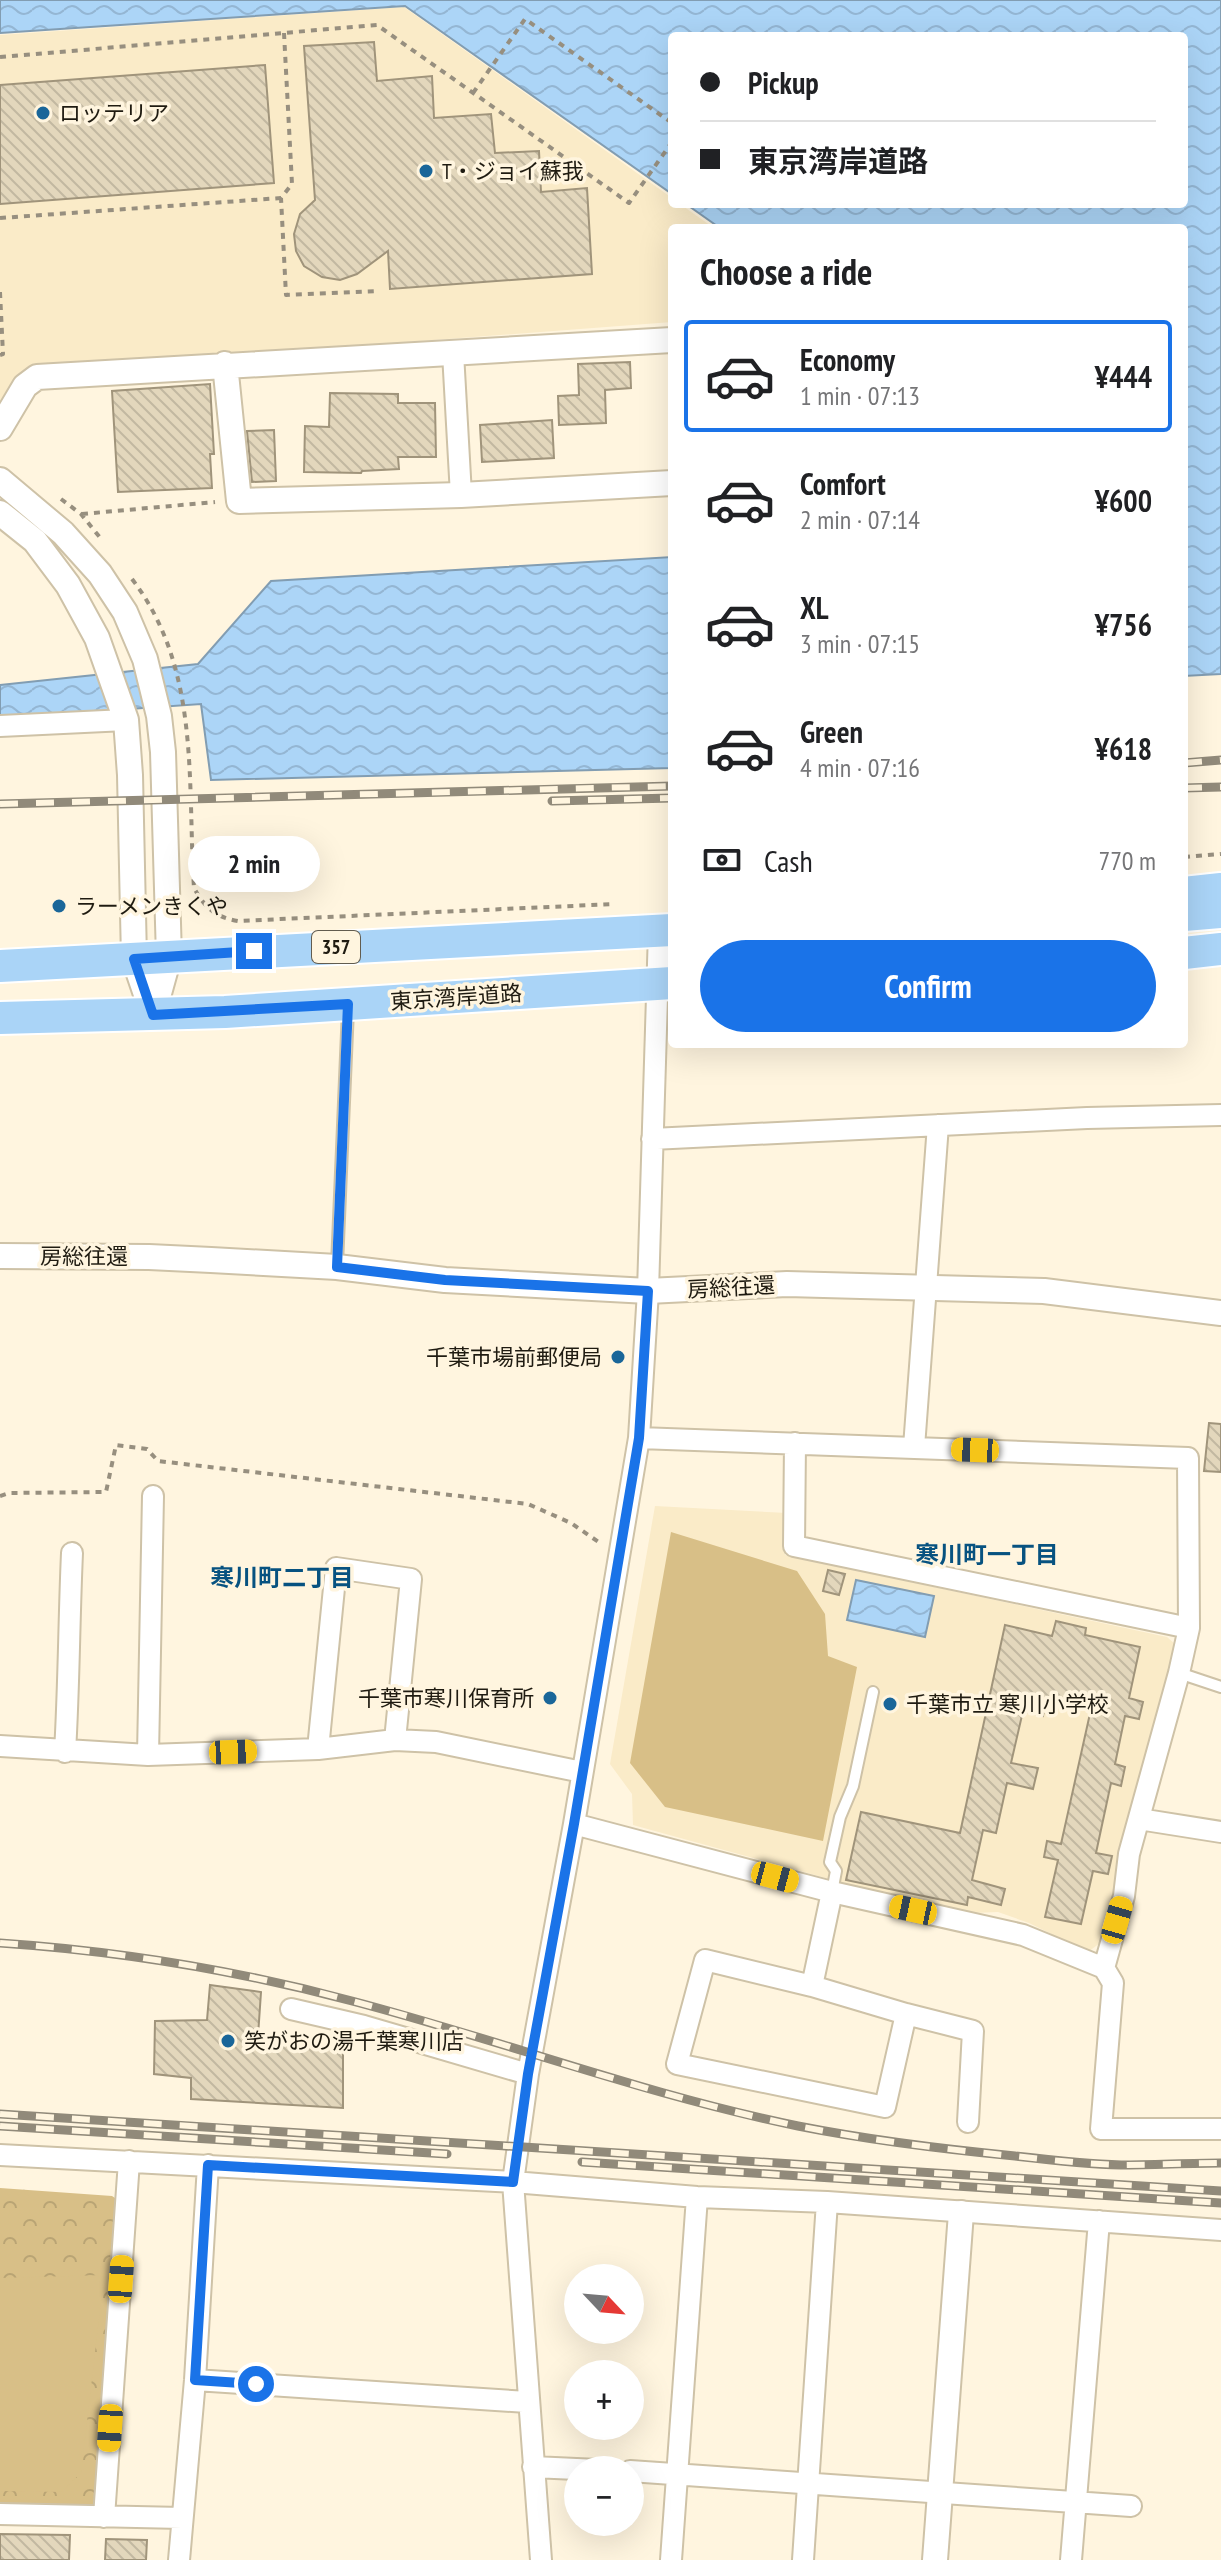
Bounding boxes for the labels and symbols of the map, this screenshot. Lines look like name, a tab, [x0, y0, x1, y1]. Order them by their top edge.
place label: ロッテリア	[59, 99, 169, 127]
marker: ロッテリア	[34, 104, 52, 122]
place label: T・ジョイ蘇我	[442, 157, 584, 185]
marker: T・ジョイ蘇我	[417, 162, 435, 180]
callout: 2 min	[188, 835, 320, 891]
place label: ラーメンきくや	[75, 892, 228, 920]
marker: ラーメンきくや	[50, 897, 68, 915]
road number: 357	[312, 931, 360, 963]
route end	[236, 933, 272, 969]
street label: 東京湾岸道路	[389, 978, 523, 1016]
street label: 房総往還	[40, 1242, 128, 1270]
street label: 房総往還	[686, 1271, 776, 1303]
place label: 千葉市場前郵便局	[426, 1343, 602, 1371]
marker: 千葉市場前郵便局	[609, 1348, 627, 1366]
car	[951, 1437, 999, 1463]
district label: 寒川町一丁目	[915, 1539, 1059, 1570]
district label: 寒川町二丁目	[210, 1562, 354, 1593]
place label: 千葉市寒川保育所	[358, 1684, 534, 1712]
marker: 千葉市寒川保育所	[541, 1689, 559, 1707]
place label: 千葉市立 寒川小学校	[906, 1690, 1109, 1718]
marker: 千葉市立 寒川小学校	[881, 1695, 899, 1713]
car	[209, 1739, 257, 1765]
car	[749, 1859, 801, 1895]
car	[887, 1893, 939, 1927]
car	[1099, 1894, 1135, 1946]
place label: 笑がおの湯千葉寒川店	[244, 2027, 464, 2055]
marker: 笑がおの湯千葉寒川店	[219, 2032, 237, 2050]
car	[107, 2254, 135, 2304]
north arrow	[564, 2264, 644, 2344]
route start	[238, 2366, 274, 2402]
car	[96, 2403, 124, 2453]

